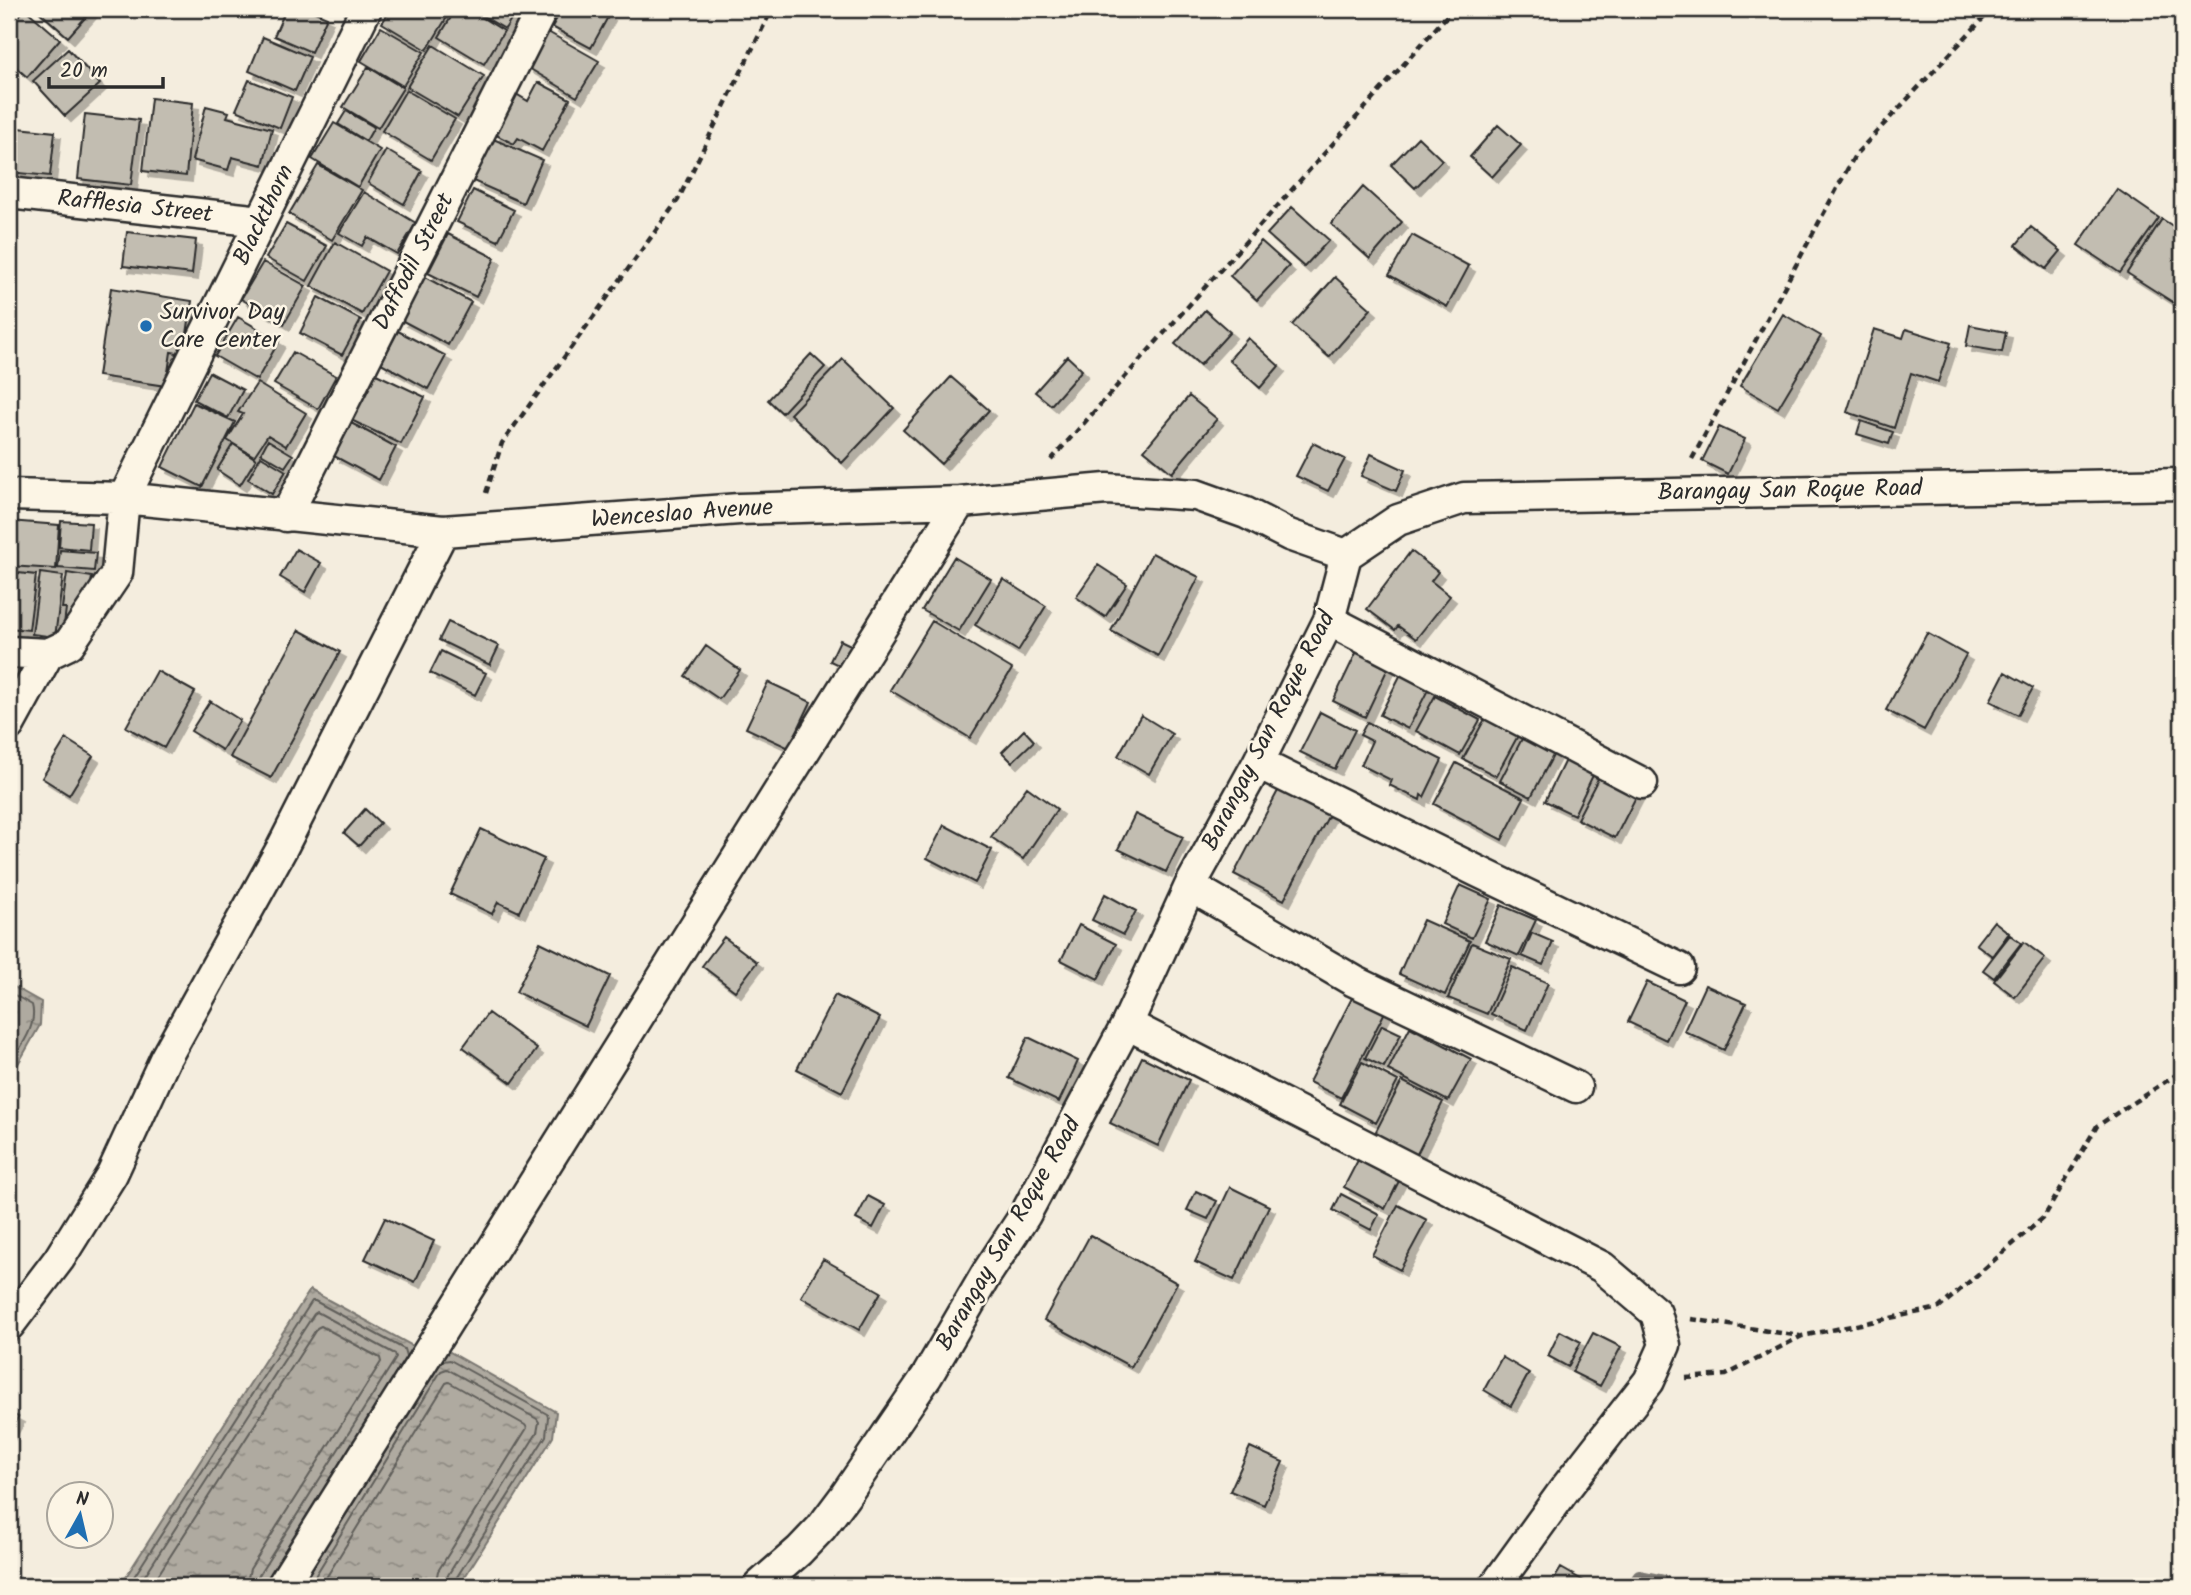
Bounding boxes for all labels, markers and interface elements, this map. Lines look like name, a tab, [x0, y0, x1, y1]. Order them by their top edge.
scale bar	[49, 46, 163, 90]
text: 20 m	[60, 55, 108, 88]
street label: Blackthorn	[223, 158, 305, 272]
street label: Rafflesia Street	[55, 179, 215, 235]
street label: Daffodil Street	[363, 186, 466, 338]
place label: Survivor Day Care Center	[160, 293, 285, 360]
marker: Survivor Day Care Center	[138, 318, 154, 334]
street label: Barangay San Roque Road	[1657, 469, 1924, 513]
street label: Wenceslao Avenue	[590, 488, 775, 540]
street label: Barangay San Roque Road	[1192, 603, 1347, 858]
street label: Barangay San Roque Road	[926, 1109, 1093, 1358]
north arrow	[46, 1480, 116, 1550]
text: N	[74, 1484, 90, 1516]

